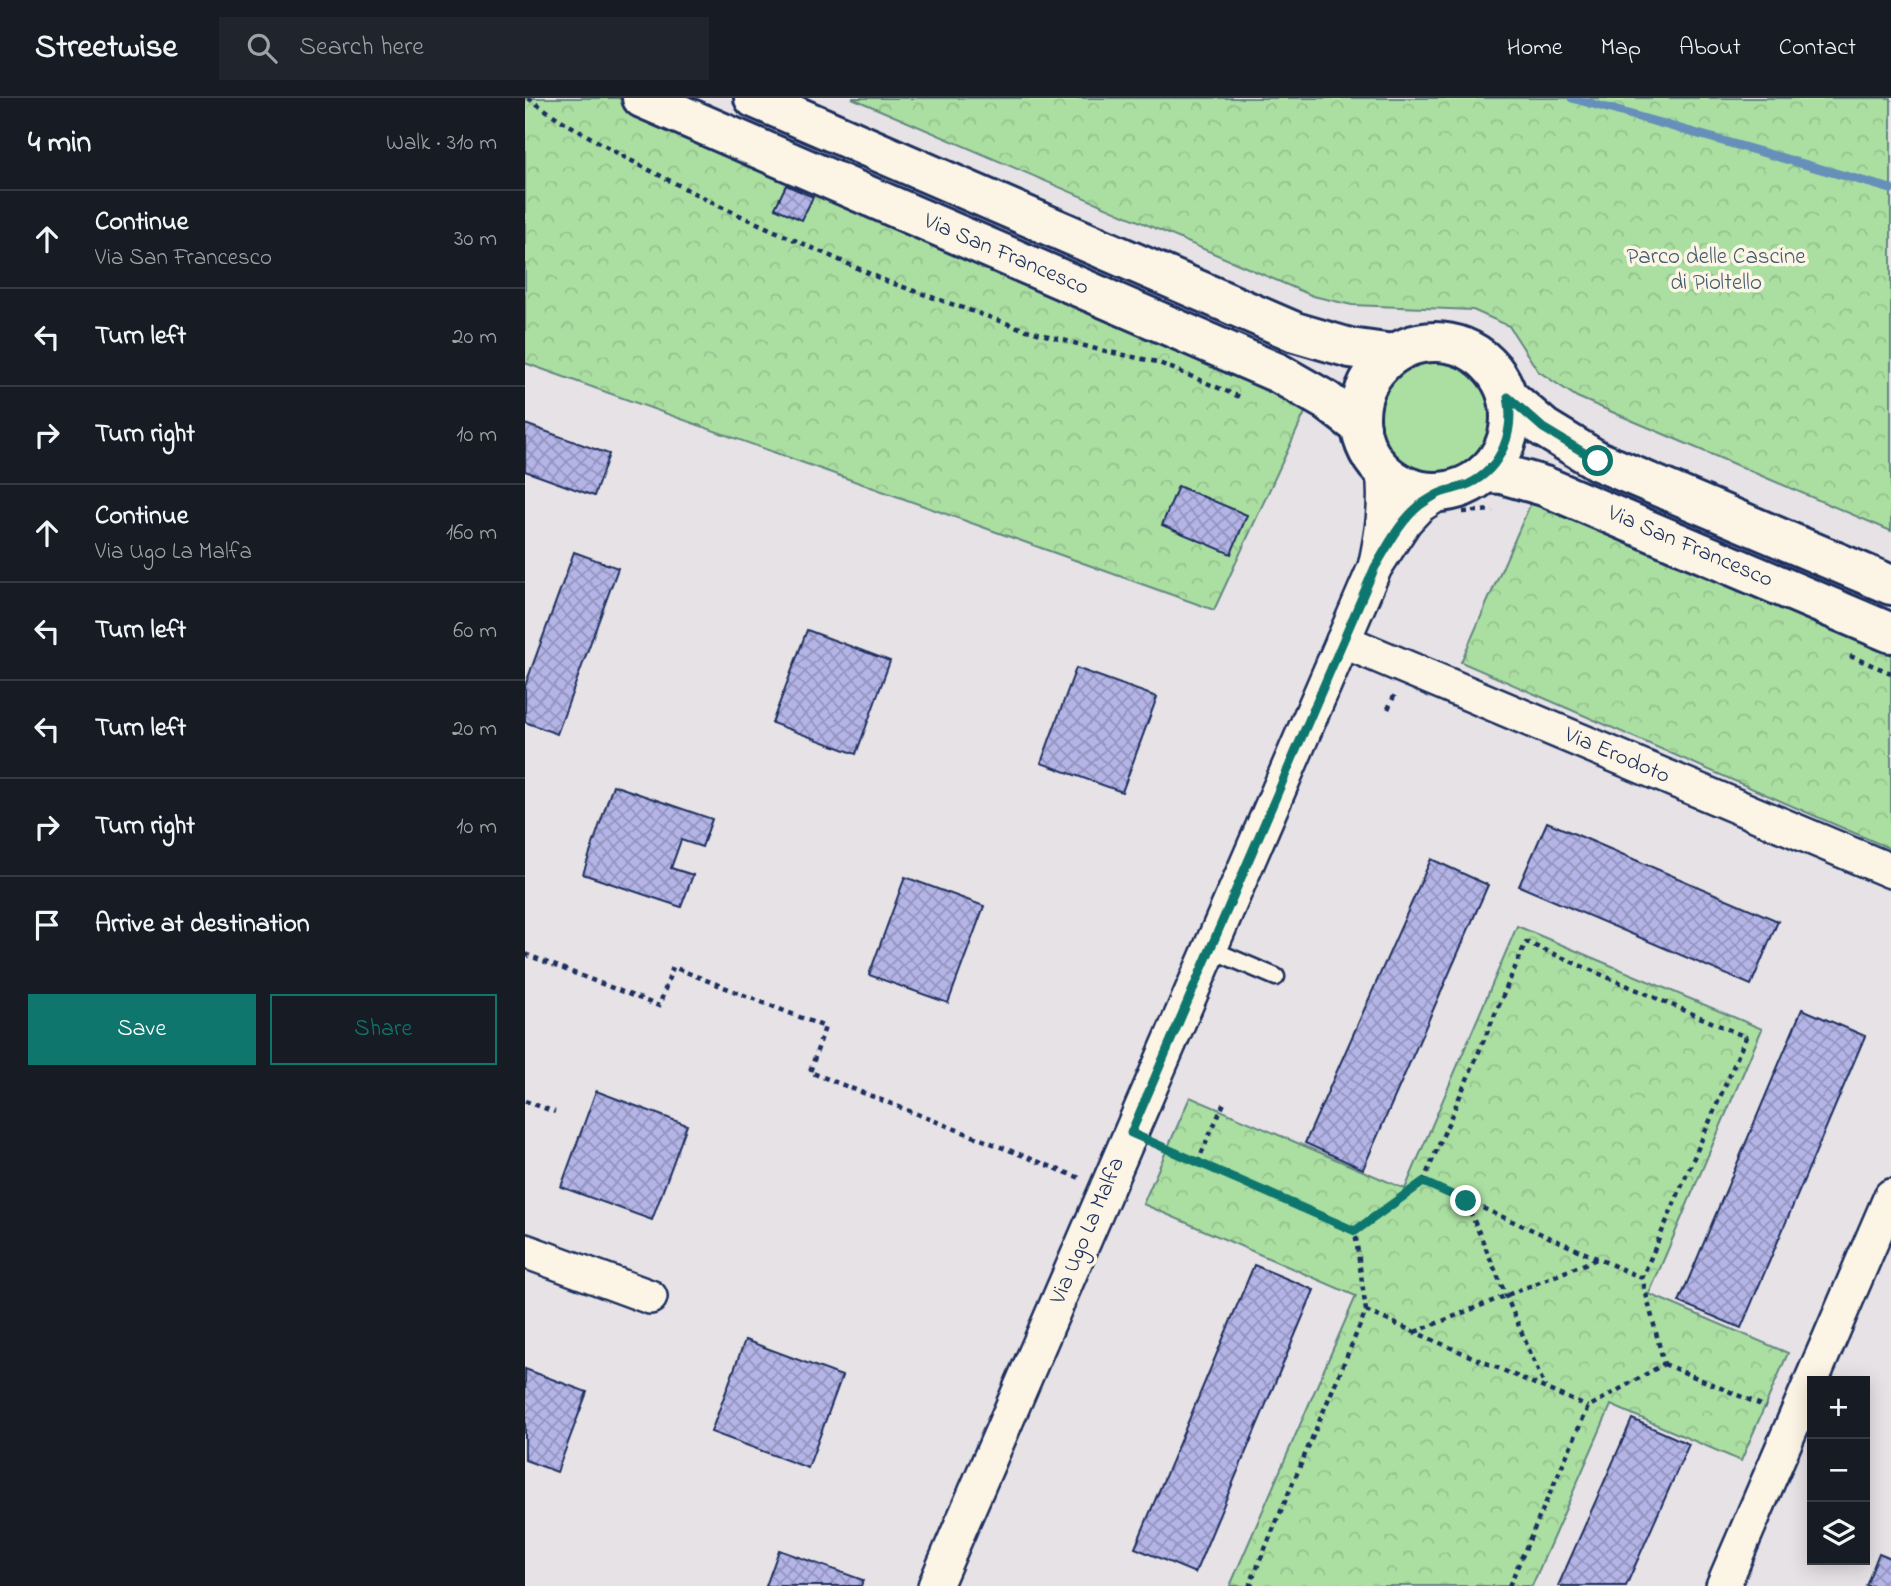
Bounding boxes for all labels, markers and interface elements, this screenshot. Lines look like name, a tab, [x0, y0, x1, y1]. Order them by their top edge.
search box	[219, 17, 709, 80]
text: Streetwise	[35, 24, 177, 72]
icon: search	[243, 29, 281, 67]
text: Search here	[299, 29, 424, 67]
text: Home	[1507, 31, 1563, 66]
text: Map	[1601, 31, 1641, 66]
text: About	[1679, 31, 1741, 66]
text: Contact	[1779, 31, 1856, 66]
text: 4 min	[28, 122, 91, 166]
text: Walk · 310 m	[386, 127, 497, 160]
text: Continue	[95, 204, 188, 242]
street label: Via San Francesco	[917, 205, 1094, 305]
icon: ahead	[28, 220, 66, 258]
text: 30 m	[454, 223, 497, 256]
park label: Parco delle Cascine di Pioltello	[1626, 241, 1806, 300]
text: Via San Francesco	[95, 242, 272, 275]
icon: left	[28, 318, 66, 356]
text: Turn left	[95, 318, 186, 356]
text: 20 m	[452, 321, 497, 354]
icon: right	[28, 416, 66, 454]
text: Turn right	[95, 416, 195, 454]
text: 10 m	[456, 419, 497, 452]
route start	[1582, 445, 1613, 476]
street label: Via San Francesco	[1601, 497, 1778, 597]
text: Continue	[95, 498, 188, 536]
icon: ahead	[28, 514, 66, 552]
text: 160 m	[446, 517, 497, 550]
text: Via Ugo La Malfa	[95, 536, 252, 569]
icon: left	[28, 612, 66, 650]
text: Turn left	[95, 612, 186, 650]
text: 60 m	[453, 615, 497, 648]
icon: left	[28, 710, 66, 748]
text: Turn left	[95, 710, 186, 748]
text: 20 m	[452, 713, 497, 746]
street label: Via Erodoto	[1558, 719, 1675, 793]
icon: right	[28, 808, 66, 846]
text: Turn right	[95, 808, 195, 846]
text: 10 m	[456, 811, 497, 844]
icon: arrive	[28, 906, 66, 944]
text: Arrive at destination	[95, 906, 310, 944]
button: Save	[28, 994, 256, 1065]
button: Share	[270, 994, 497, 1065]
street label: Via Ugo La Malfa	[1042, 1152, 1135, 1311]
route end	[1450, 1185, 1481, 1216]
map controls	[1807, 1376, 1870, 1565]
button: +	[1807, 1376, 1870, 1439]
button: −	[1807, 1439, 1870, 1502]
button: layers	[1807, 1502, 1870, 1565]

